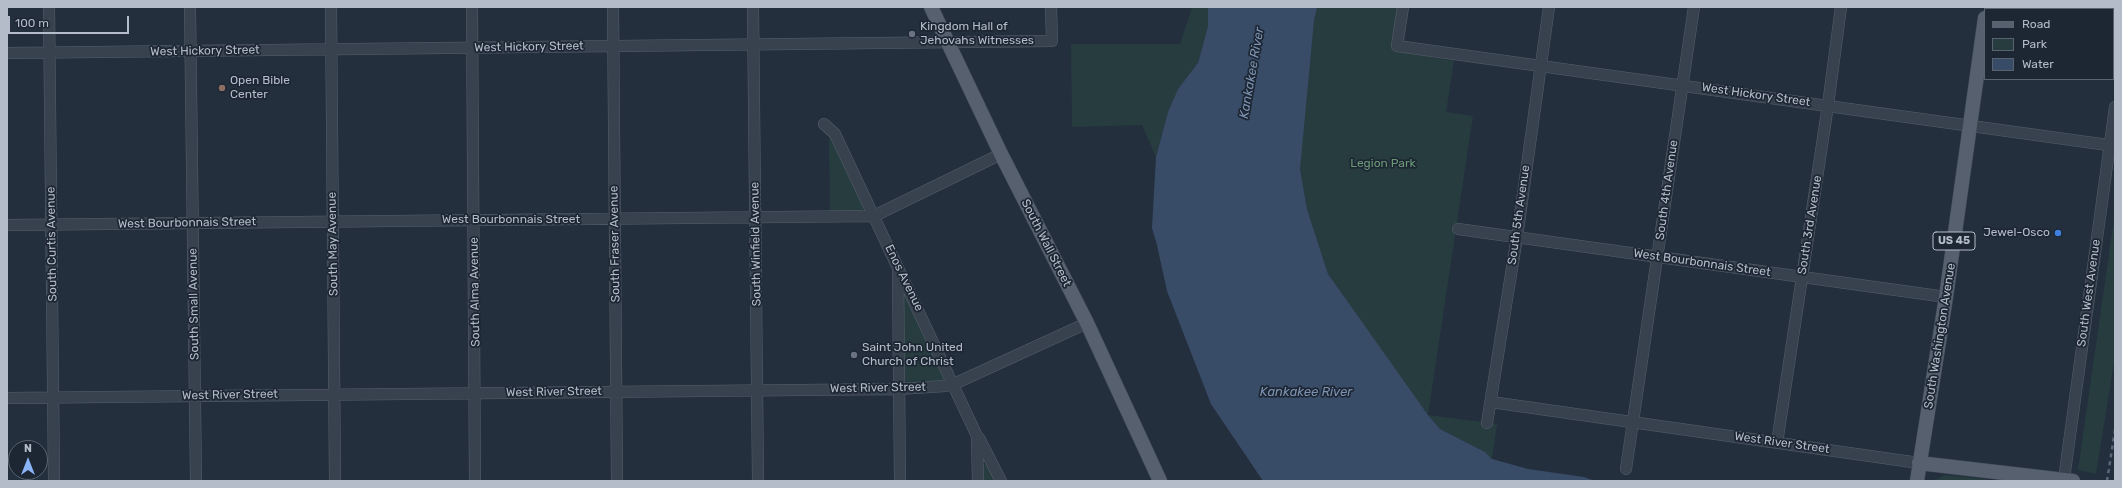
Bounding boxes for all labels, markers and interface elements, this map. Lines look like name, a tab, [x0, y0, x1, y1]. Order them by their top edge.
scale bar	[10, 8, 131, 34]
legend	[1984, 8, 2114, 80]
text: 100 m	[15, 16, 49, 30]
text: Road	[2022, 17, 2050, 31]
place label: Kingdom Hall of Jehovahs Witnesses	[920, 20, 1034, 48]
water label: Kankakee River	[1236, 26, 1268, 120]
marker: Kingdom Hall of Jehovahs Witnesses	[907, 29, 917, 39]
text: Park	[2022, 37, 2047, 51]
street label: West Hickory Street	[474, 39, 584, 55]
street label: West Hickory Street	[150, 43, 260, 59]
text: Water	[2022, 57, 2054, 71]
place label: Open Bible Center	[230, 74, 290, 102]
street label: West Hickory Street	[1701, 80, 1811, 110]
marker: Open Bible Center	[217, 83, 227, 93]
street label: South 4th Avenue	[1653, 139, 1681, 241]
park label: Legion Park	[1350, 157, 1416, 171]
street label: South 5th Avenue	[1505, 164, 1533, 266]
street label: South 3rd Avenue	[1795, 174, 1825, 276]
street label: South Winfield Avenue	[748, 182, 764, 306]
street label: South Fraser Avenue	[607, 185, 623, 303]
street label: South Curtis Avenue	[44, 186, 60, 302]
street label: South May Avenue	[325, 192, 341, 296]
street label: South Wall Street	[1018, 197, 1074, 289]
street label: West Bourbonnais Street	[442, 213, 580, 227]
street label: West Bourbonnais Street	[118, 215, 256, 231]
place label: Jewel-Osco	[1983, 226, 2050, 240]
marker: Jewel-Osco	[2053, 228, 2063, 238]
road number: US 45	[1933, 232, 1975, 250]
street label: South Alma Avenue	[467, 237, 483, 347]
street label: South West Avenue	[2074, 238, 2104, 348]
street label: Enos Avenue	[882, 242, 926, 314]
street label: West Bourbonnais Street	[1632, 246, 1772, 280]
street label: South Small Avenue	[186, 248, 202, 360]
street label: South Washington Avenue	[1921, 262, 1959, 410]
place label: Saint John United Church of Christ	[862, 341, 963, 369]
marker: Saint John United Church of Christ	[849, 350, 859, 360]
street label: West River Street	[830, 380, 926, 396]
street label: West River Street	[506, 384, 602, 400]
water label: Kankakee River	[1260, 384, 1352, 400]
street label: West River Street	[182, 387, 278, 403]
street label: West River Street	[1734, 429, 1830, 457]
north arrow	[8, 440, 48, 480]
text: N	[24, 442, 32, 455]

